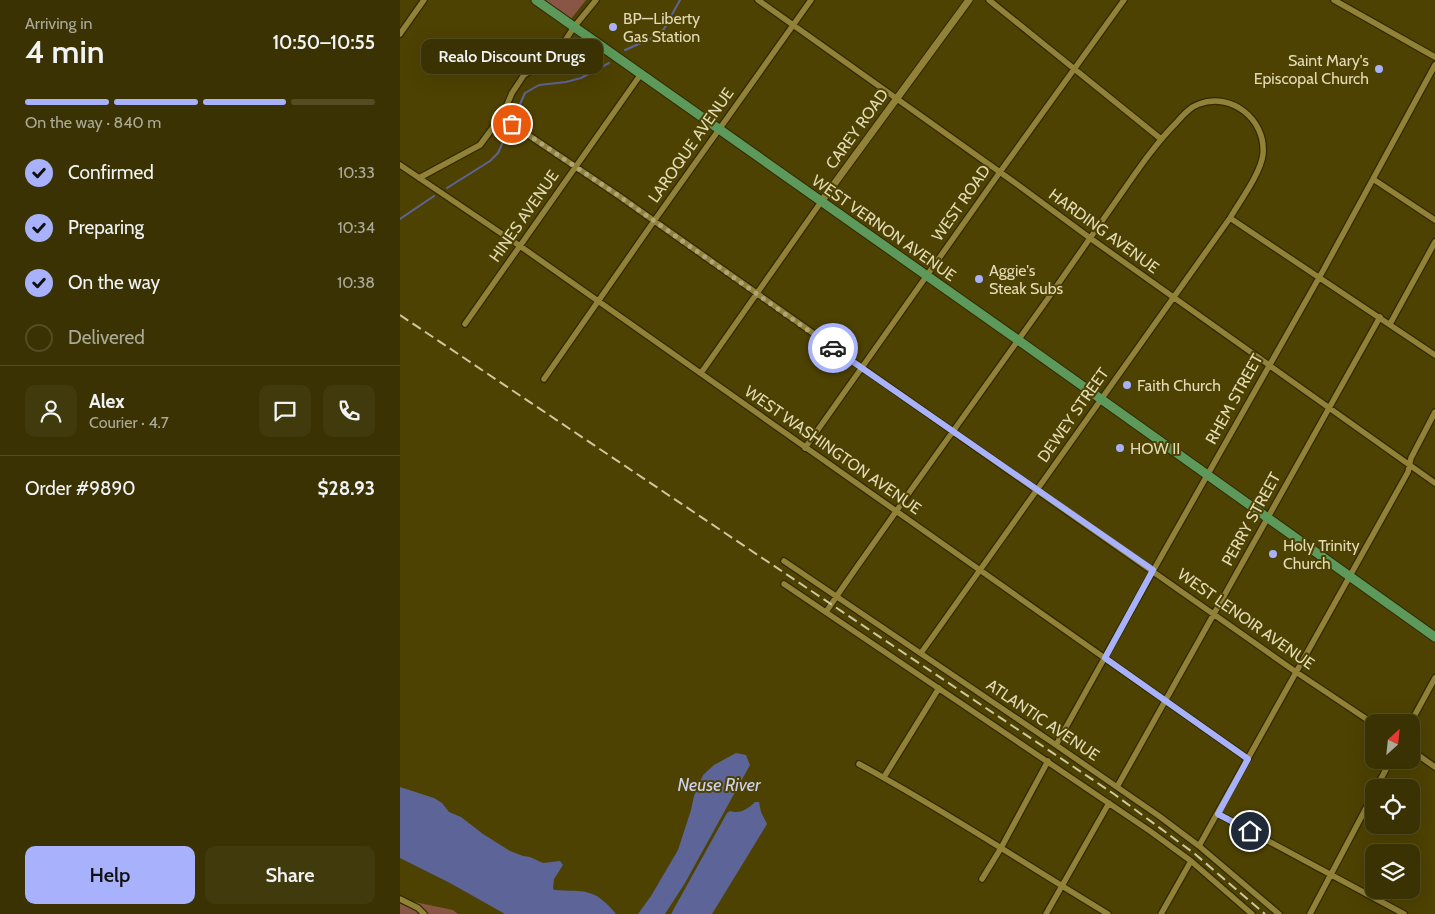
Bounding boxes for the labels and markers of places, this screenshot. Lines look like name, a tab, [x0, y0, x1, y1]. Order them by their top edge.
place label: BP—Liberty Gas Station	[623, 9, 700, 46]
marker: BP—Liberty Gas Station	[607, 21, 619, 33]
callout: Realo Discount Drugs	[421, 39, 603, 74]
place label: Saint Mary's Episcopal Church	[1254, 51, 1369, 88]
marker: Saint Mary's Episcopal Church	[1373, 63, 1385, 75]
pin	[491, 103, 533, 145]
place label: Aggie's Steak Subs	[989, 261, 1064, 298]
marker: Aggie's Steak Subs	[973, 273, 985, 285]
place label: Faith Church	[1137, 376, 1221, 395]
marker: Faith Church	[1121, 379, 1133, 391]
place label: HOW II	[1130, 439, 1180, 458]
marker: HOW II	[1114, 442, 1126, 454]
place label: Holy Trinity Church	[1283, 536, 1360, 573]
marker: Holy Trinity Church	[1267, 548, 1279, 560]
pin	[1229, 810, 1271, 852]

